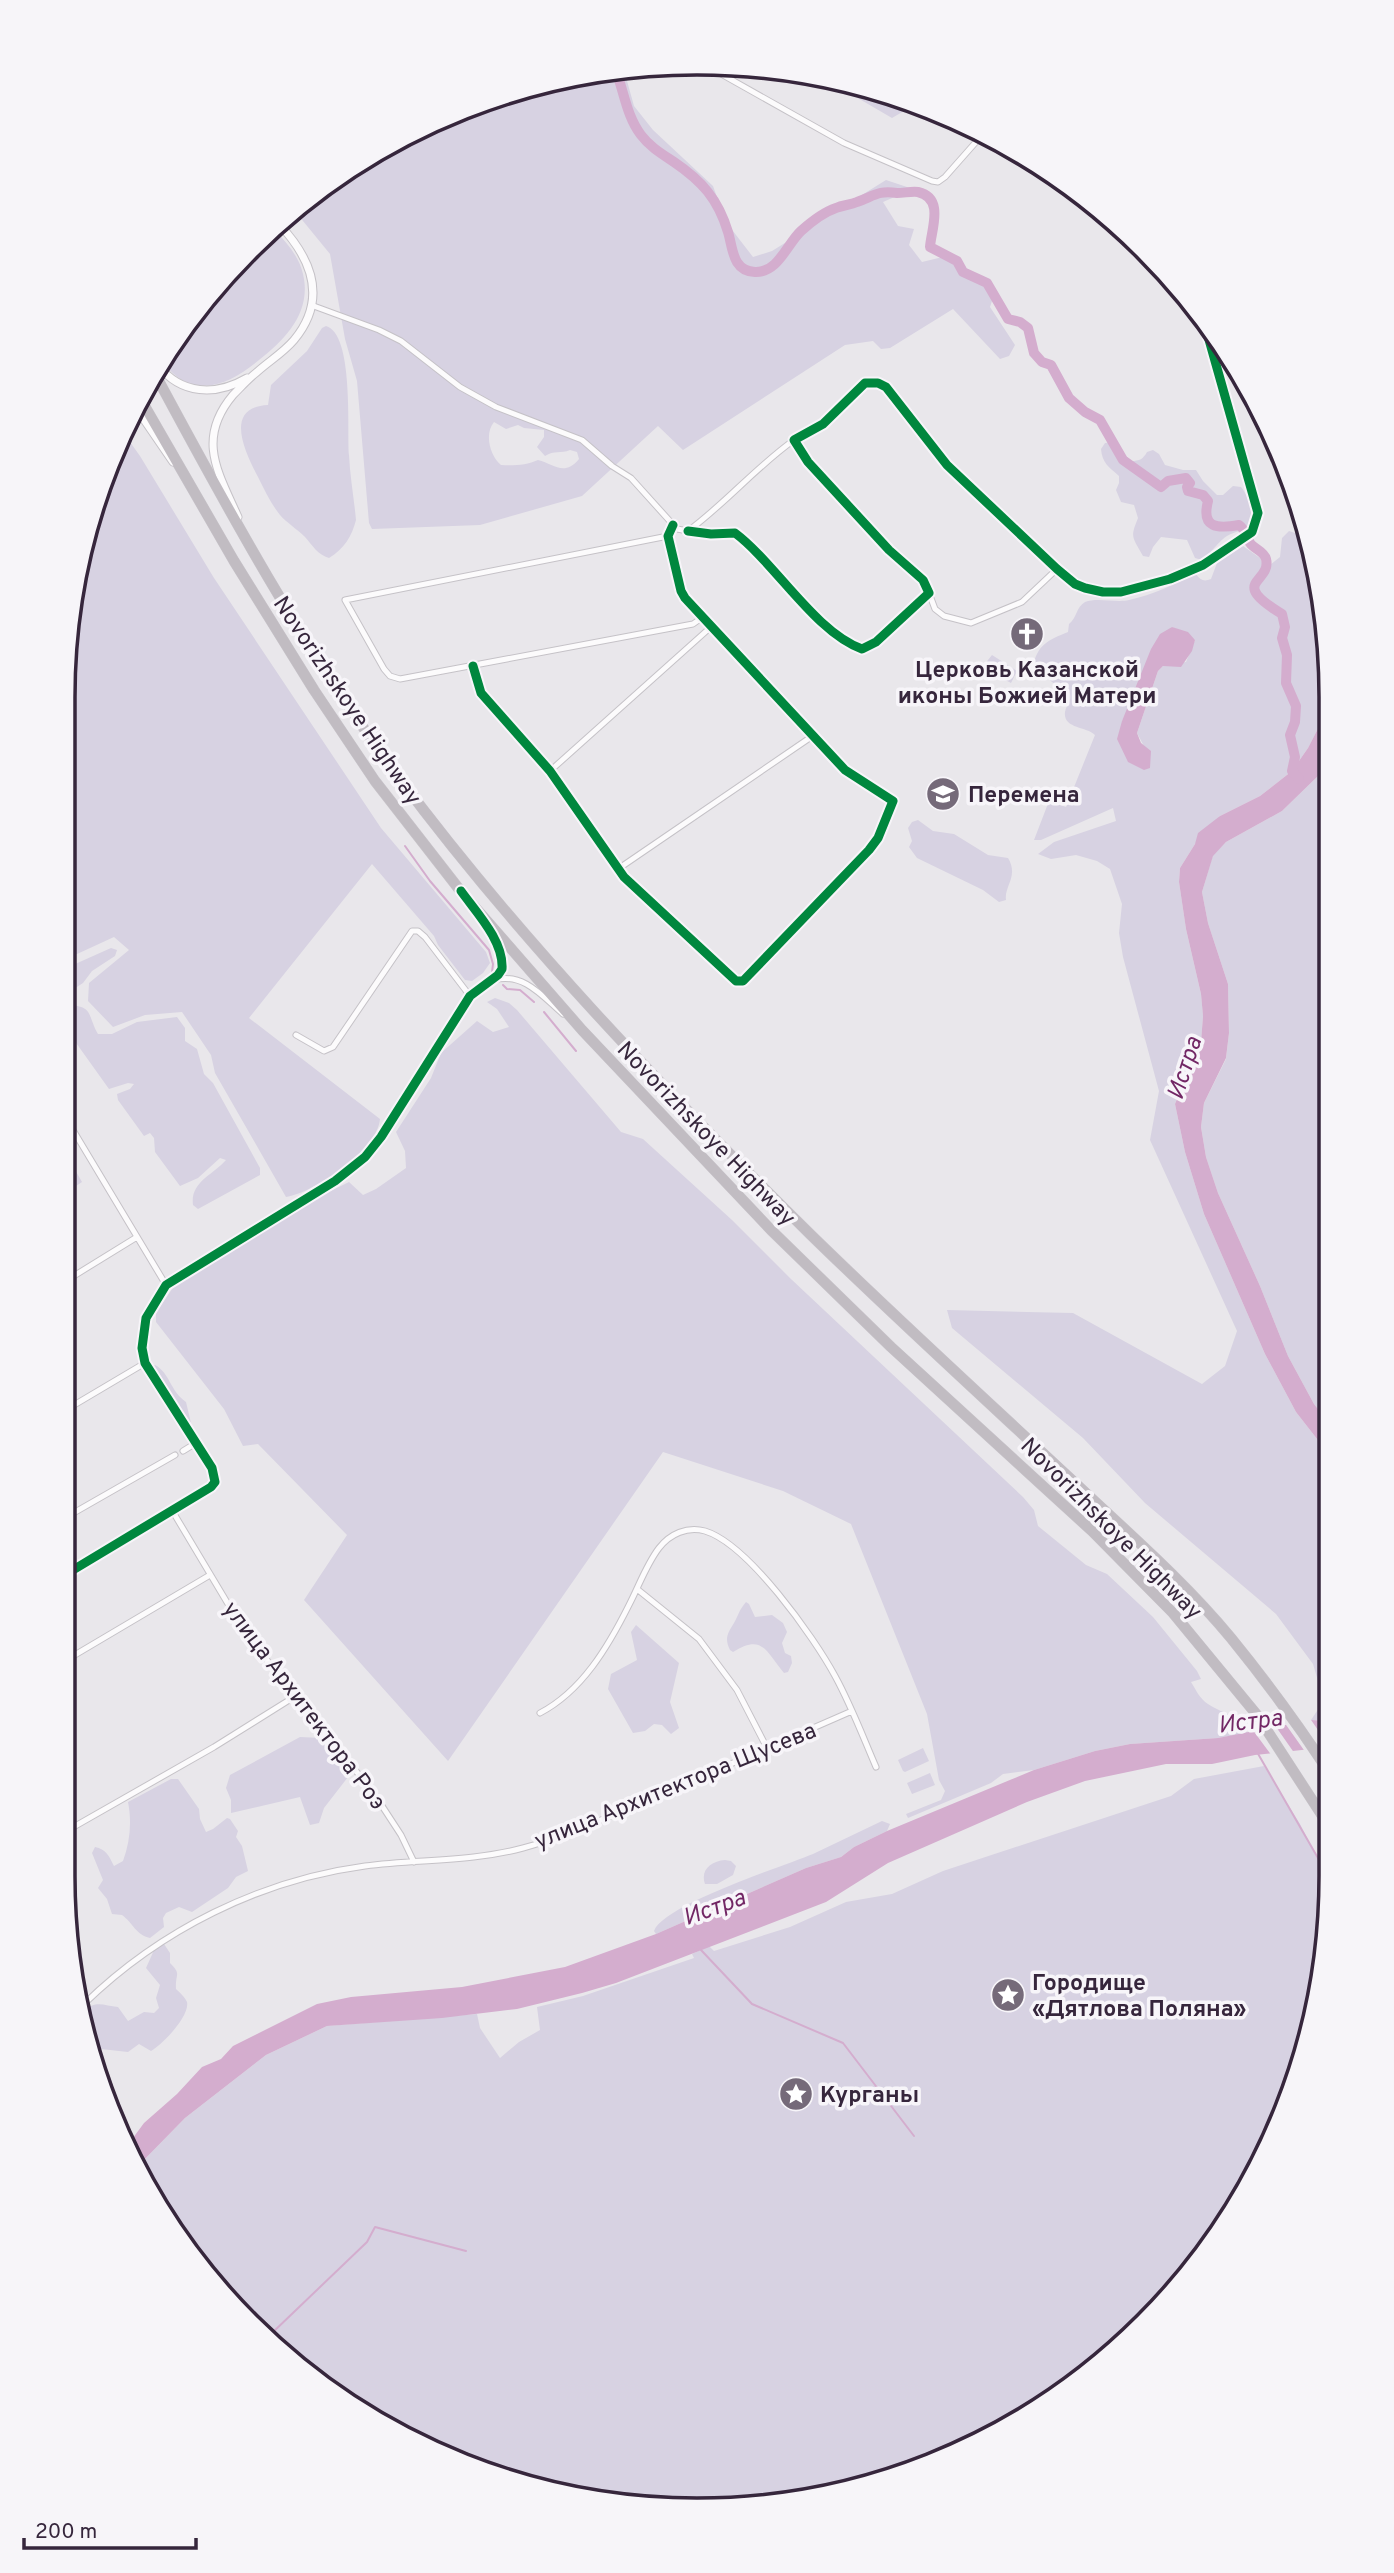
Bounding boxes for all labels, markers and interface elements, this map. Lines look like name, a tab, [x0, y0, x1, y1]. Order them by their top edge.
street label: Novorizhskoye Highway	[265, 591, 427, 811]
church icon: Церковь Казанской иконы Божией Матери	[1008, 615, 1046, 653]
place label: Церковь Казанской иконы Божией Матери	[898, 657, 1156, 712]
school or university icon: Перемена	[924, 775, 962, 813]
place label: Перемена	[968, 782, 1080, 811]
water label: Истра	[1162, 1033, 1210, 1104]
street label: Novorizhskoye Highway	[609, 1036, 801, 1233]
street label: Novorizhskoye Highway	[1013, 1433, 1207, 1627]
street label: улица Архитектора Роэ	[215, 1596, 391, 1817]
water label: Истра	[1216, 1704, 1285, 1742]
street label: улица Архитектора Щусева	[531, 1717, 821, 1857]
water label: Истра	[679, 1884, 751, 1934]
place label: Городище «Дятлова Поляна»	[1032, 1970, 1247, 2025]
place icon: Городище «Дятлова Поляна»	[989, 1976, 1027, 2014]
place icon: Курганы	[777, 2075, 815, 2113]
place label: Курганы	[820, 2082, 919, 2111]
scale bar	[24, 2506, 196, 2550]
text: 200 m	[35, 2519, 97, 2546]

